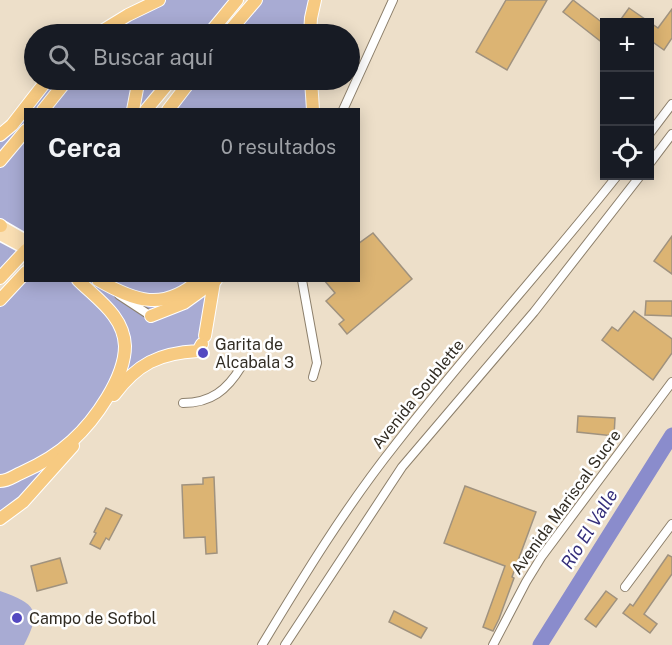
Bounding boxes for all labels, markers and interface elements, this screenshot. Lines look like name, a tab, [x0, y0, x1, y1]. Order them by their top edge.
map controls	[600, 18, 654, 180]
button: +	[600, 18, 654, 72]
search box	[24, 24, 360, 90]
icon: search	[45, 41, 78, 74]
text: Buscar aquí	[93, 44, 213, 70]
button: −	[600, 72, 654, 126]
button: locate	[600, 126, 654, 180]
text: Cerca	[48, 132, 121, 163]
text: 0 resultados	[221, 135, 336, 159]
place label: Garita de Alcabala 3	[215, 335, 294, 372]
street label: Avenida Soublette	[368, 335, 468, 453]
marker: Garita de Alcabala 3	[196, 346, 210, 360]
street label: Avenida Mariscal Sucre	[507, 426, 625, 578]
water label: Río El Valle	[556, 485, 622, 573]
place label: Campo de Sofbol	[29, 609, 157, 628]
marker: Campo de Sofbol	[10, 611, 24, 625]

